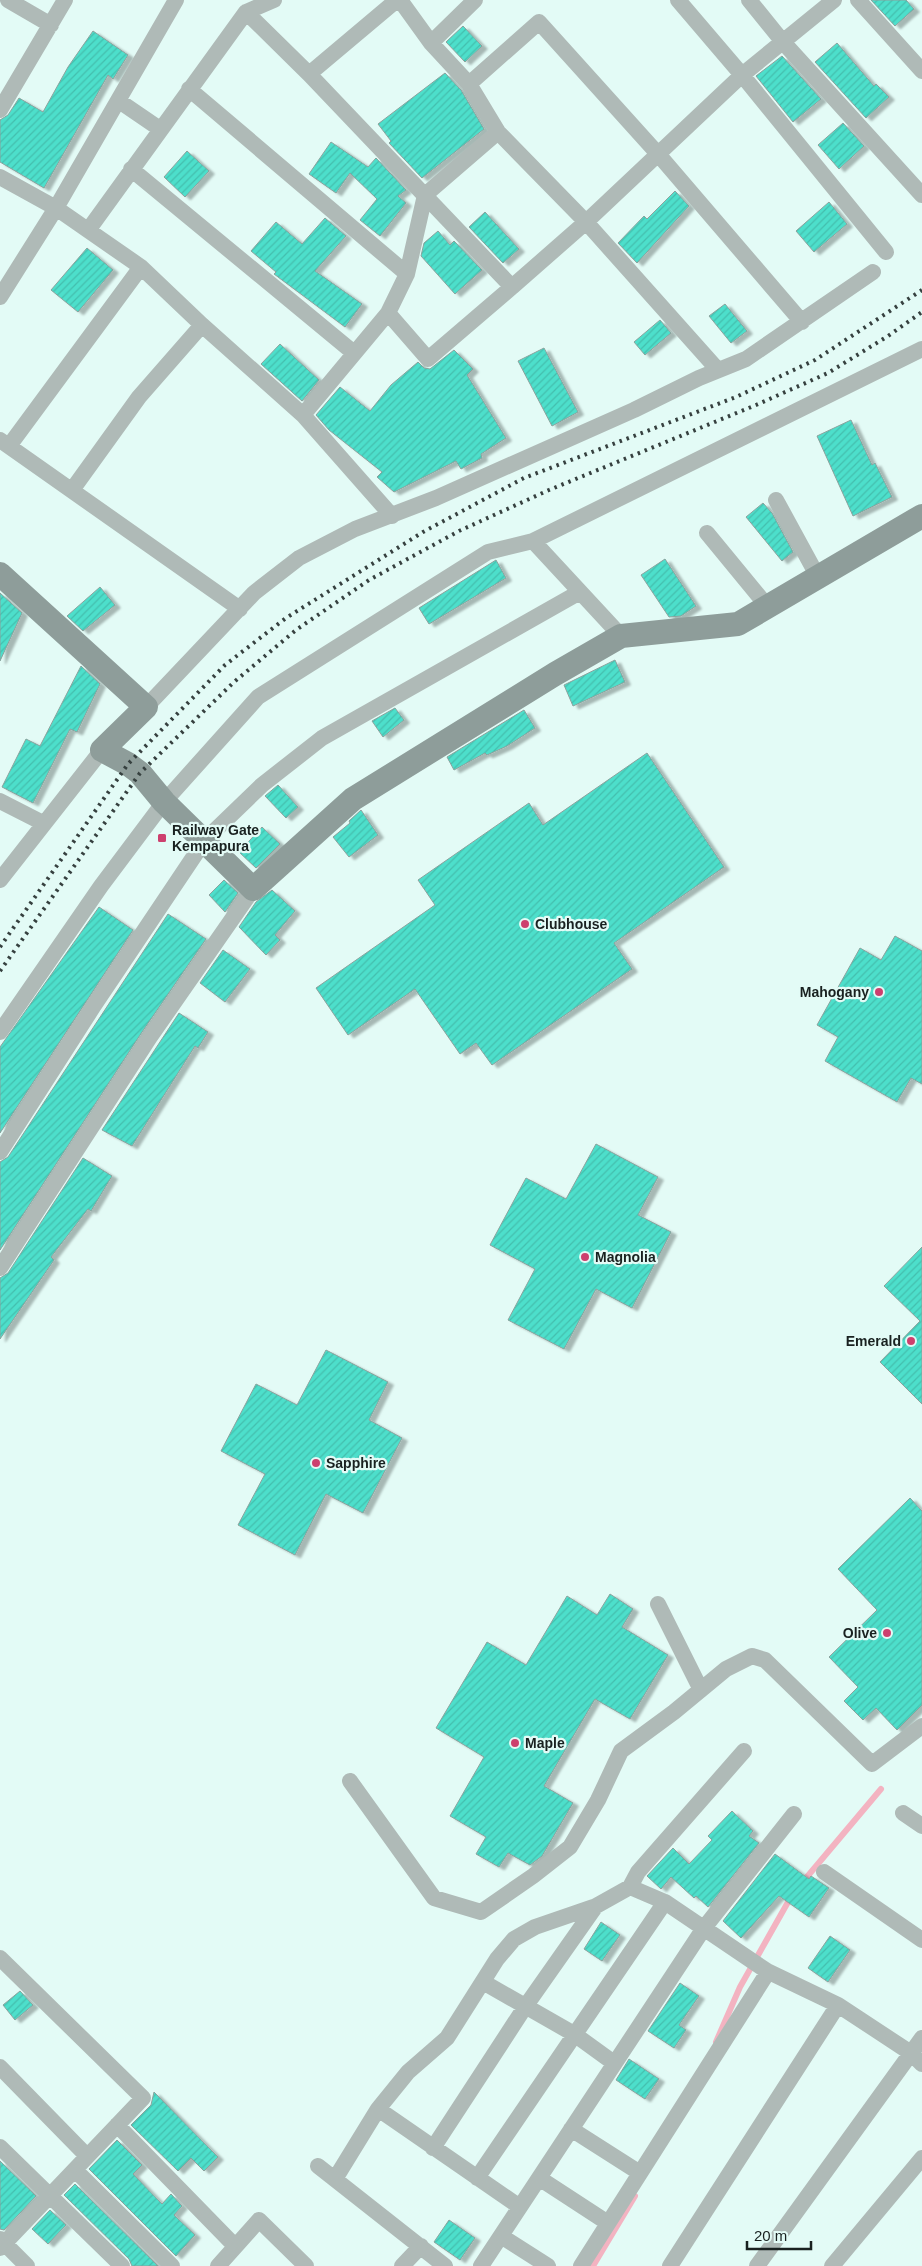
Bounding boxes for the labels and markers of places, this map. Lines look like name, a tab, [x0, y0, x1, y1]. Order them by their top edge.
place label: Railway Gate Kempapura	[172, 822, 259, 854]
marker: Railway Gate Kempapura	[156, 832, 168, 844]
place label: Clubhouse	[535, 916, 608, 932]
marker: Clubhouse	[519, 918, 531, 930]
place label: Mahogany	[800, 984, 869, 1000]
marker: Mahogany	[873, 986, 885, 998]
place label: Magnolia	[595, 1249, 656, 1265]
marker: Magnolia	[579, 1251, 591, 1263]
place label: Emerald	[846, 1333, 901, 1349]
marker: Emerald	[905, 1335, 917, 1347]
place label: Sapphire	[326, 1455, 386, 1471]
marker: Sapphire	[310, 1457, 322, 1469]
place label: Olive	[843, 1625, 877, 1641]
marker: Olive	[881, 1627, 893, 1639]
place label: Maple	[525, 1735, 565, 1751]
marker: Maple	[509, 1737, 521, 1749]

